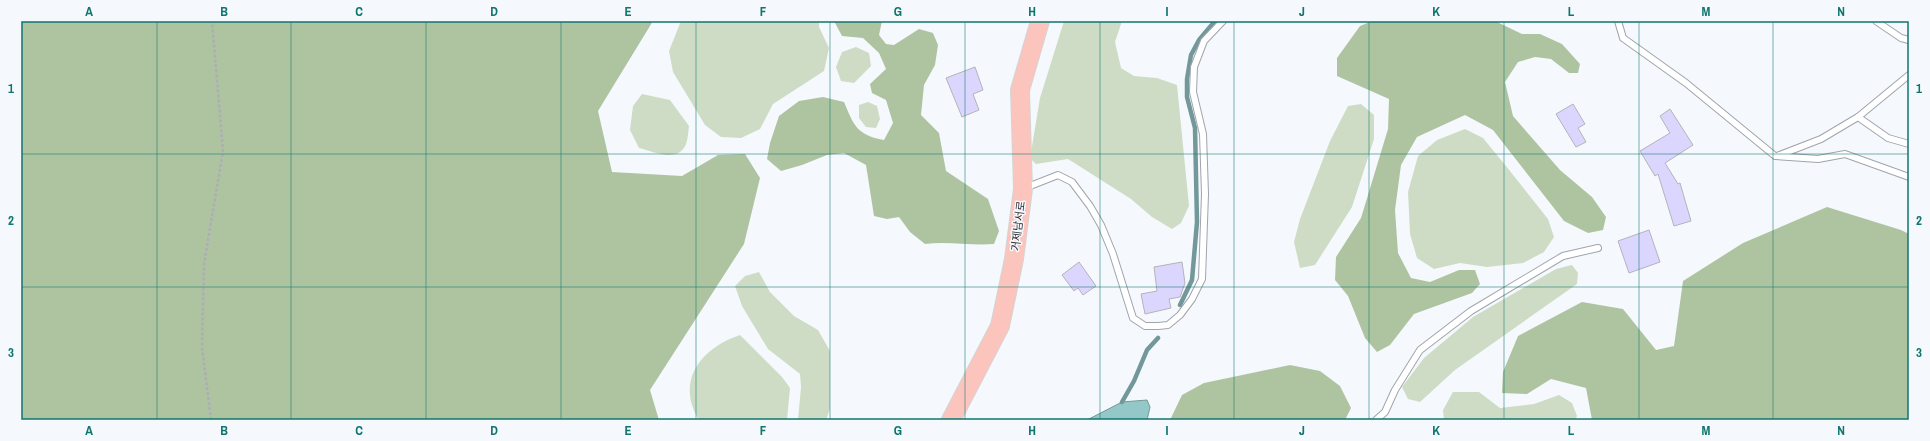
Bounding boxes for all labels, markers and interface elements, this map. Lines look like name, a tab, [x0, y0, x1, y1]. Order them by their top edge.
text: A	[85, 3, 93, 20]
text: B	[220, 3, 228, 20]
text: C	[355, 3, 363, 20]
text: D	[490, 3, 498, 20]
text: E	[624, 3, 632, 20]
text: F	[760, 3, 767, 20]
text: G	[894, 3, 902, 20]
text: H	[1028, 3, 1036, 20]
text: I	[1166, 3, 1169, 20]
text: J	[1299, 3, 1305, 20]
text: K	[1432, 3, 1440, 20]
text: L	[1568, 3, 1575, 20]
text: M	[1702, 3, 1711, 20]
text: N	[1837, 3, 1845, 20]
text: 1	[8, 80, 14, 97]
text: 1	[1916, 80, 1922, 97]
street label: 거제남서로	[1008, 200, 1028, 252]
text: 2	[8, 212, 14, 229]
text: 2	[1916, 212, 1922, 229]
text: 3	[8, 344, 14, 361]
text: 3	[1916, 344, 1922, 361]
text: A	[85, 422, 93, 439]
text: B	[220, 422, 228, 439]
text: C	[355, 422, 363, 439]
text: D	[490, 422, 498, 439]
text: E	[624, 422, 632, 439]
text: F	[760, 422, 767, 439]
text: G	[894, 422, 902, 439]
text: H	[1028, 422, 1036, 439]
text: I	[1166, 422, 1169, 439]
text: J	[1299, 422, 1305, 439]
text: K	[1432, 422, 1440, 439]
text: L	[1568, 422, 1575, 439]
text: M	[1702, 422, 1711, 439]
text: N	[1837, 422, 1845, 439]

